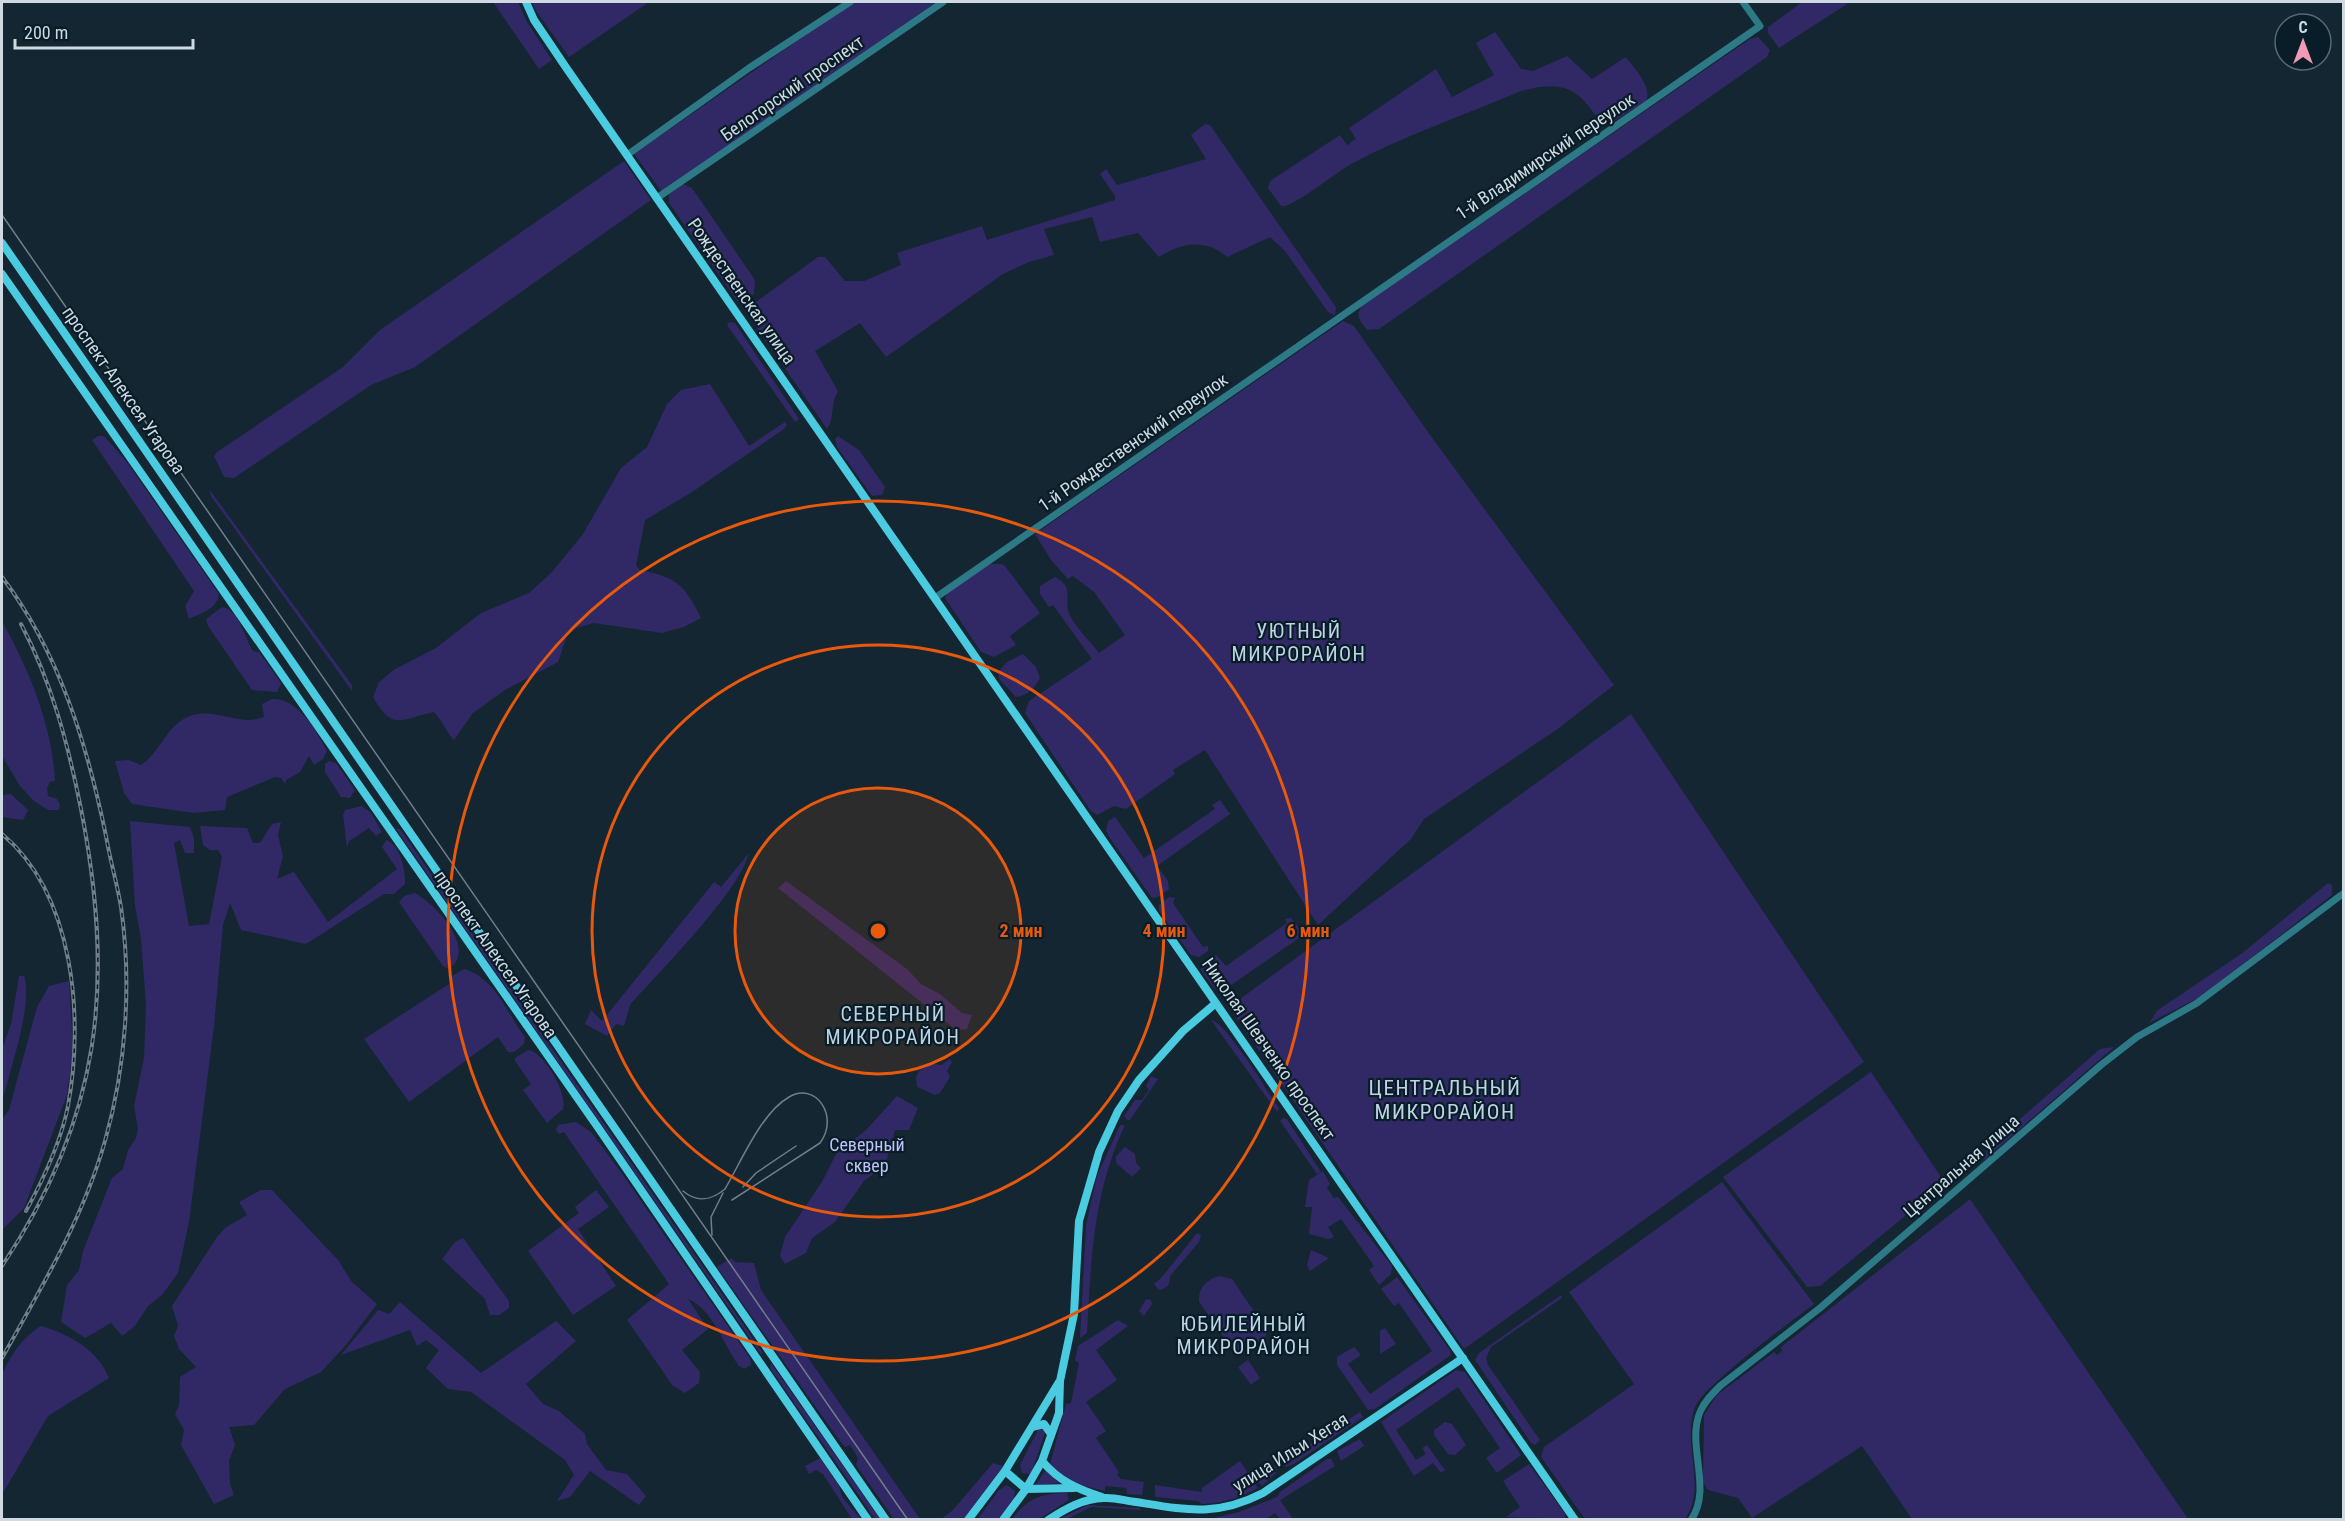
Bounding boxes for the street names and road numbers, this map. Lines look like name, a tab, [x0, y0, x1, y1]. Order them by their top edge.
street label: Белогорский проспект	[716, 31, 868, 145]
street label: 1-й Владимирский переулок	[1452, 88, 1639, 224]
street label: Рождественская улица	[684, 214, 800, 368]
street label: проспект Алексея Угарова	[58, 302, 190, 478]
street label: 1-й Рождественский переулок	[1034, 368, 1232, 515]
street label: проспект Алексея Угарова	[430, 866, 562, 1042]
street label: Николая Шевченко проспект	[1198, 954, 1340, 1144]
street label: Центральная улица	[1899, 1110, 2023, 1222]
street label: улица Ильи Хегая	[1228, 1408, 1352, 1496]

